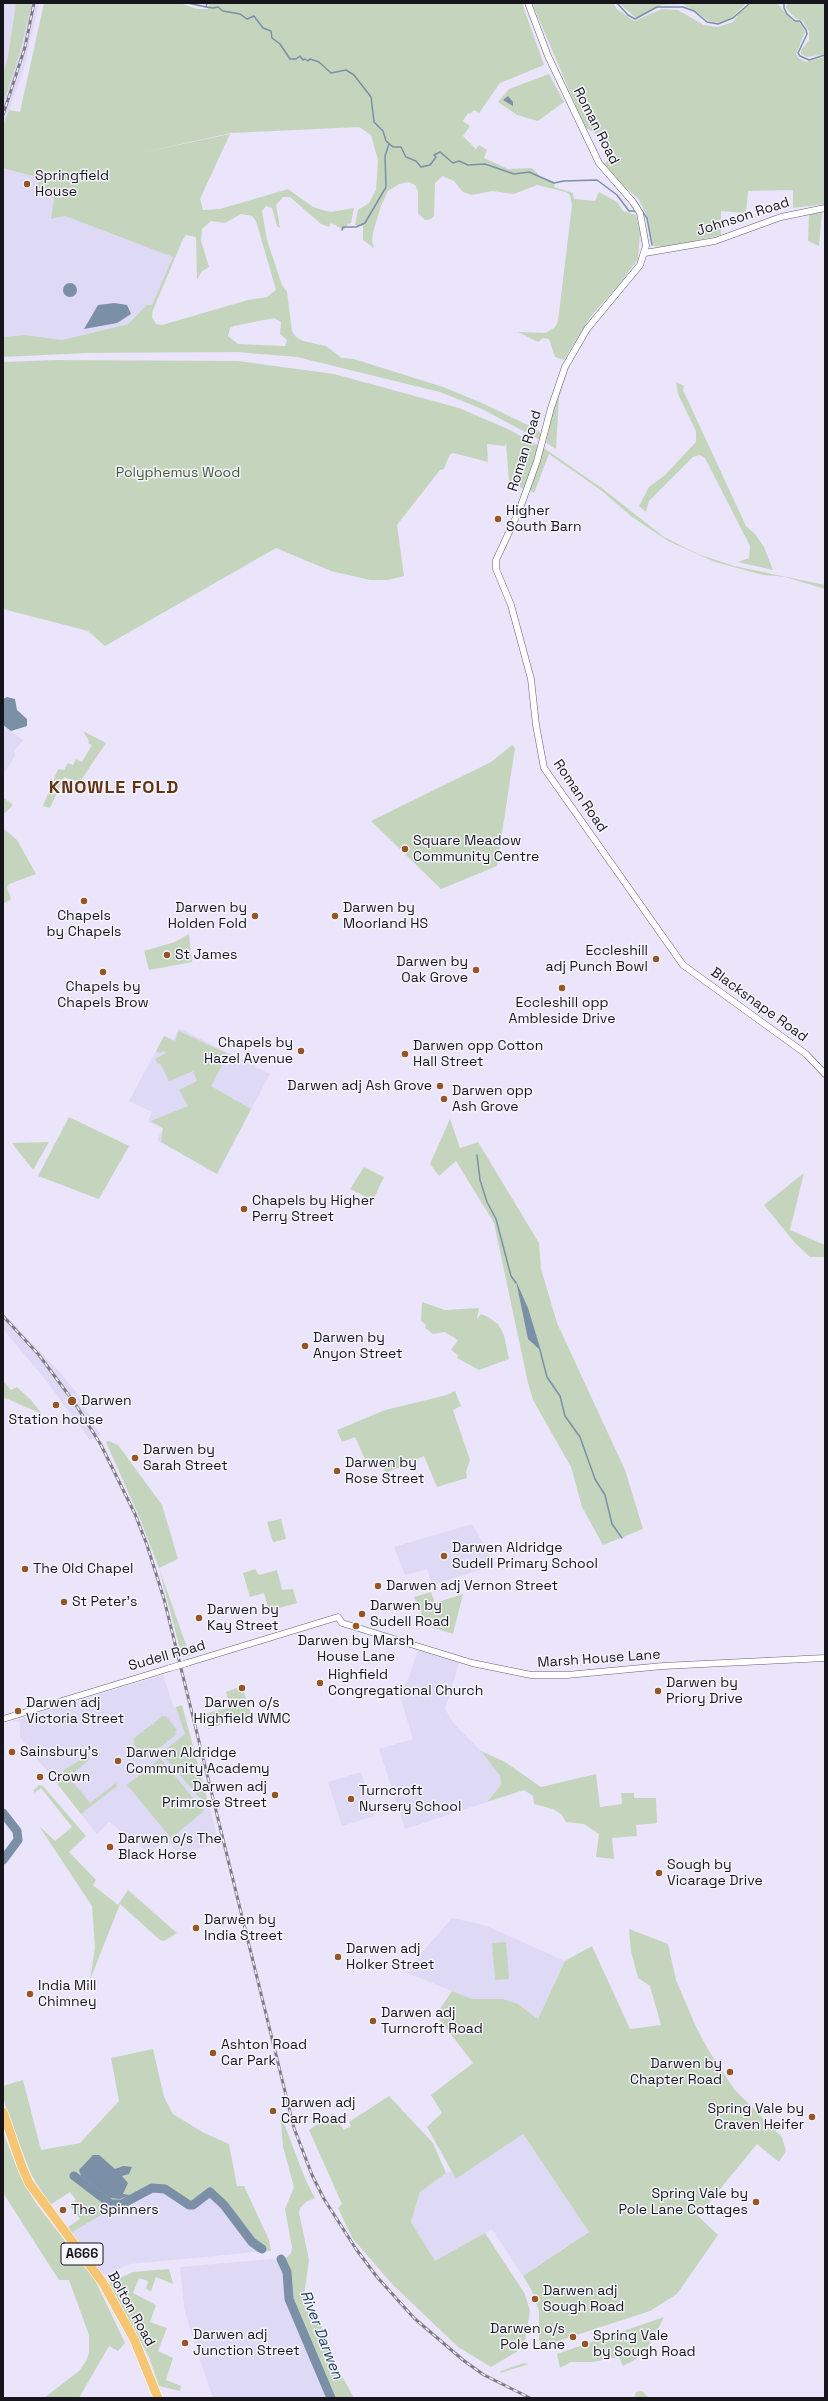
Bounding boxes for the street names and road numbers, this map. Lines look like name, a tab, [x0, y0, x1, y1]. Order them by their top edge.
street label: Roman Road	[569, 85, 623, 167]
street label: Johnson Road	[695, 194, 791, 240]
street label: Roman Road	[505, 408, 545, 494]
street label: Roman Road	[550, 756, 610, 836]
street label: Blacksnape Road	[707, 964, 811, 1046]
street label: Sudell Road	[127, 1637, 207, 1675]
street label: Marsh House Lane	[537, 1646, 661, 1672]
road number: A666	[61, 2243, 103, 2265]
street label: Bolton Road	[104, 2269, 158, 2349]

